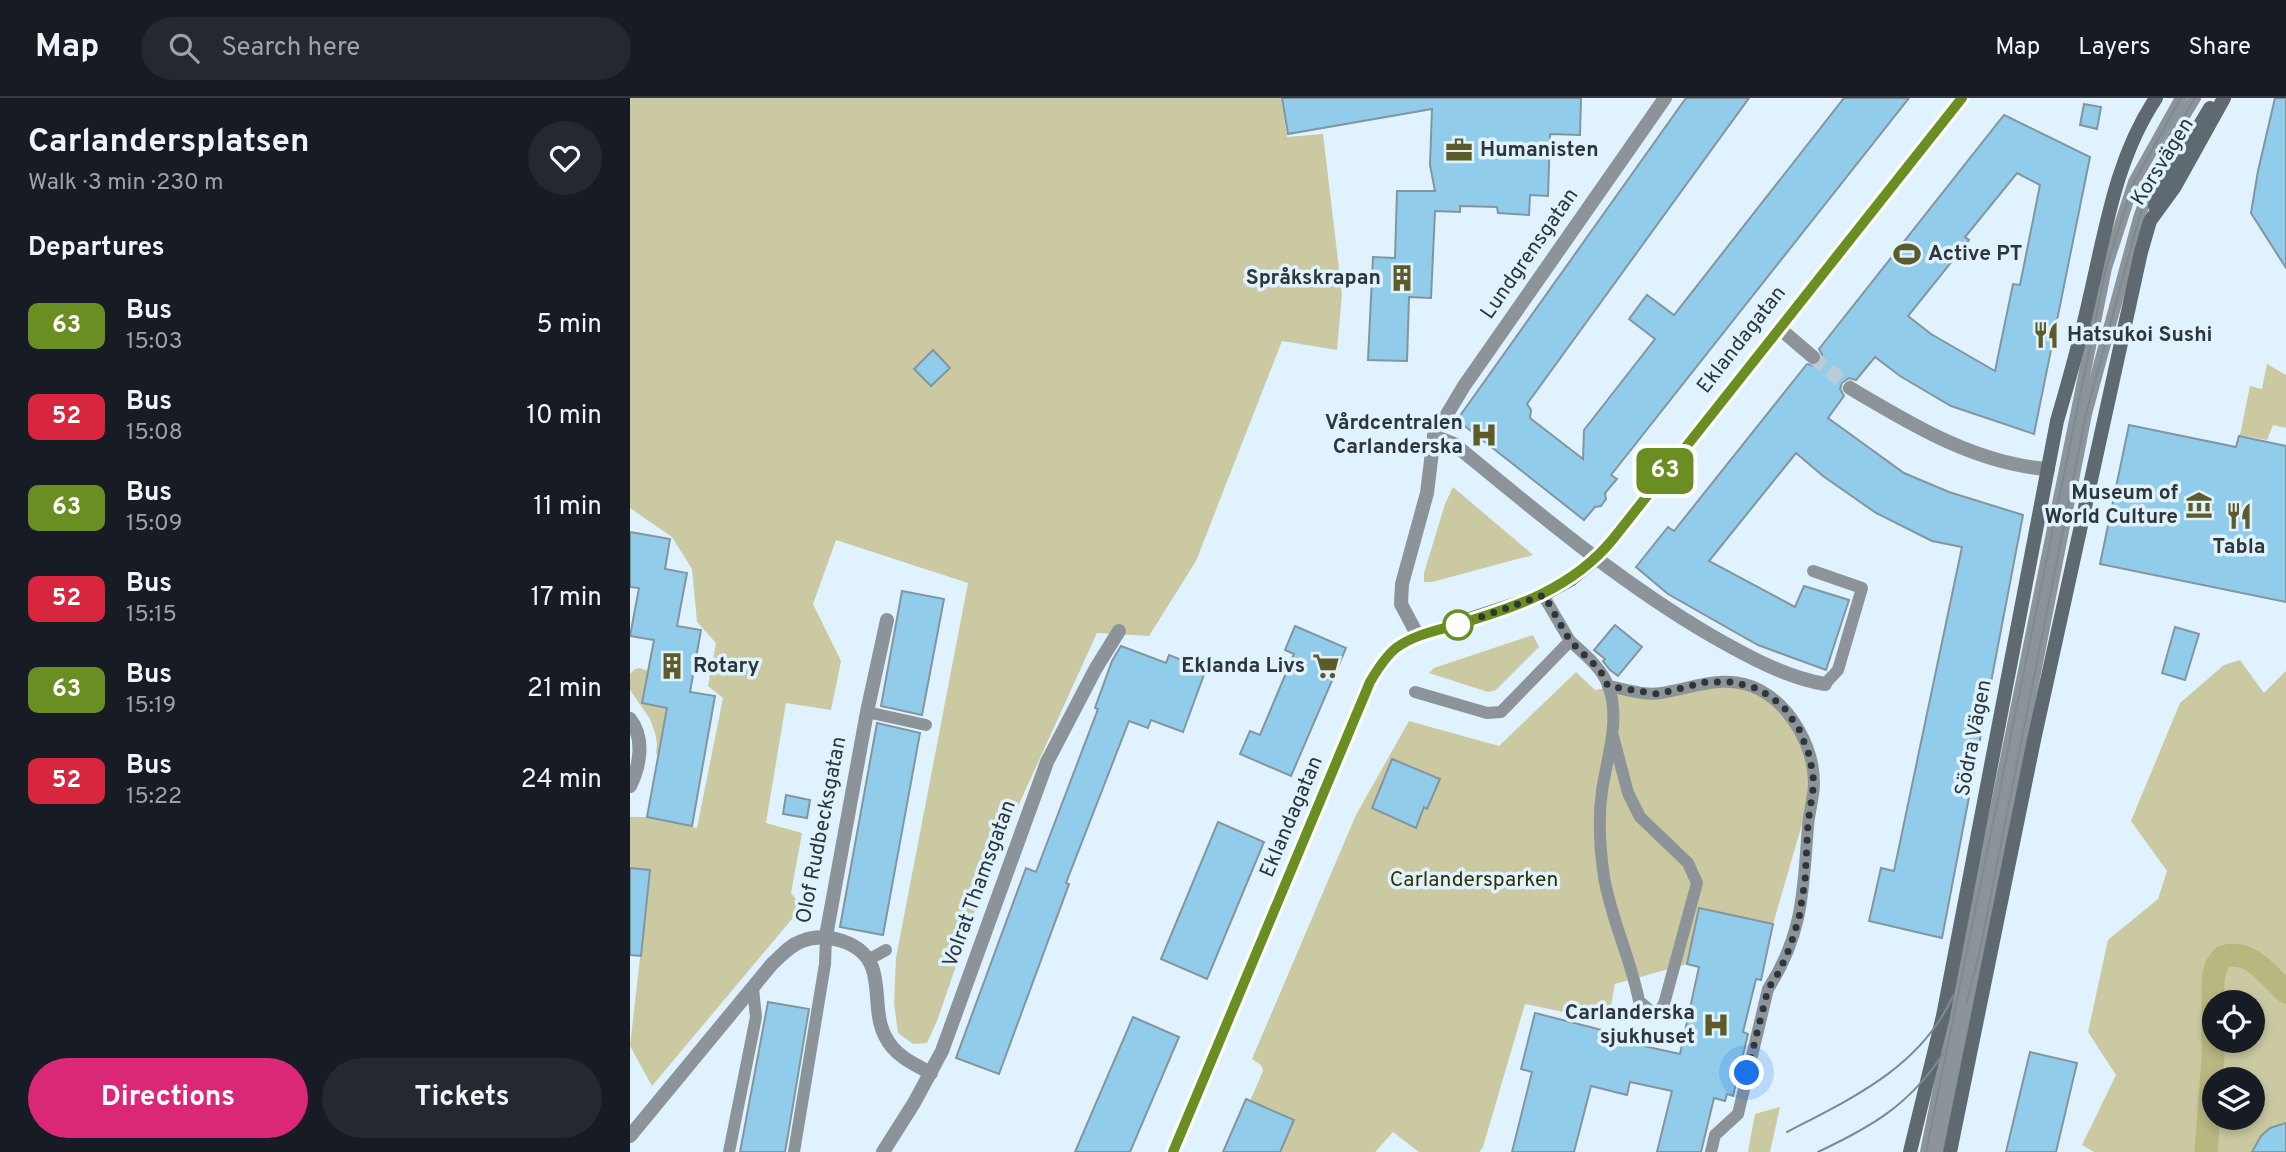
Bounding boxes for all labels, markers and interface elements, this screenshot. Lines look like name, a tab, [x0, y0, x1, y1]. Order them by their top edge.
search box	[141, 17, 631, 80]
text: Map	[35, 27, 99, 69]
icon: search	[165, 29, 203, 67]
text: Search here	[221, 32, 360, 65]
text: Map	[1995, 33, 2040, 63]
text: Layers	[2078, 33, 2150, 63]
text: Share	[2188, 33, 2251, 63]
street label: Korsvägen	[2125, 113, 2201, 211]
button: heart	[528, 121, 602, 195]
text: Carlandersplatsen	[28, 122, 310, 164]
office icon: Humanisten	[1444, 135, 1474, 165]
place label: Humanisten	[1480, 137, 1599, 164]
text: Walk · 3 min · 230 m	[28, 169, 224, 198]
street label: Lundgrensgatan	[1475, 183, 1585, 325]
text: Departures	[28, 232, 165, 265]
sports icon: Active PT	[1892, 239, 1922, 269]
place label: Active PT	[1928, 241, 2022, 268]
building icon: Språkskrapan	[1387, 263, 1417, 293]
place label: Språkskrapan	[1246, 265, 1381, 292]
street label: Eklandagatan	[1692, 281, 1792, 399]
text: Bus	[126, 295, 172, 328]
text: 5 min	[536, 309, 602, 342]
text: 63	[52, 311, 81, 341]
restaurant icon: Hatsukoi Sushi	[2031, 320, 2061, 350]
place label: Hatsukoi Sushi	[2067, 322, 2213, 349]
text: 15:03	[126, 328, 183, 357]
text: Bus	[126, 386, 172, 419]
text: 10 min	[526, 400, 602, 433]
text: 52	[52, 402, 81, 432]
place label: Vårdcentralen Carlanderska	[1325, 410, 1463, 461]
text: 15:08	[126, 419, 183, 448]
hospital icon: Vårdcentralen Carlanderska	[1469, 420, 1499, 450]
line badge: 63	[1634, 448, 1696, 494]
text: 63	[1650, 456, 1680, 486]
text: Bus	[126, 477, 172, 510]
place label: Museum of World Culture	[2044, 480, 2178, 531]
museum icon: Museum of World Culture	[2184, 490, 2214, 520]
text: 11 min	[533, 491, 602, 524]
text: 63	[52, 493, 81, 523]
restaurant icon: Tabla	[2224, 501, 2254, 531]
text: 15:09	[126, 510, 183, 539]
place label: Tabla	[2213, 534, 2265, 561]
text: Bus	[126, 568, 172, 601]
text: 17 min	[530, 582, 602, 615]
text: 52	[52, 584, 81, 614]
text: 15:15	[126, 601, 177, 630]
unlabelled marker	[1443, 610, 1473, 640]
building icon: Rotary	[657, 651, 687, 681]
supermarket icon: Eklanda Livs	[1311, 651, 1341, 681]
place label: Rotary	[693, 653, 759, 680]
place label: Eklanda Livs	[1181, 653, 1305, 680]
text: Bus	[126, 659, 172, 692]
text: 21 min	[527, 673, 602, 706]
text: 63	[52, 675, 81, 705]
street label: Södra Vägen	[1950, 678, 1998, 798]
text: 15:19	[126, 692, 176, 721]
street label: Olof Rudbecksgatan	[791, 734, 853, 926]
text: Bus	[126, 750, 172, 783]
street label: Eklandagatan	[1254, 752, 1330, 882]
text: 24 min	[521, 764, 602, 797]
text: 52	[52, 766, 81, 796]
text: 15:22	[126, 783, 182, 812]
street label: Volrat Thamsgatan	[937, 797, 1023, 971]
park label: Carlandersparken	[1390, 867, 1558, 894]
map controls	[2202, 990, 2265, 1130]
button: locate	[2202, 990, 2265, 1053]
place label: Carlanderska sjukhuset	[1565, 1000, 1695, 1051]
hospital icon: Carlanderska sjukhuset	[1701, 1010, 1731, 1040]
your location	[1729, 1055, 1764, 1090]
button: Directions	[28, 1058, 308, 1138]
button: Tickets	[322, 1058, 602, 1138]
button: layers	[2202, 1067, 2265, 1130]

